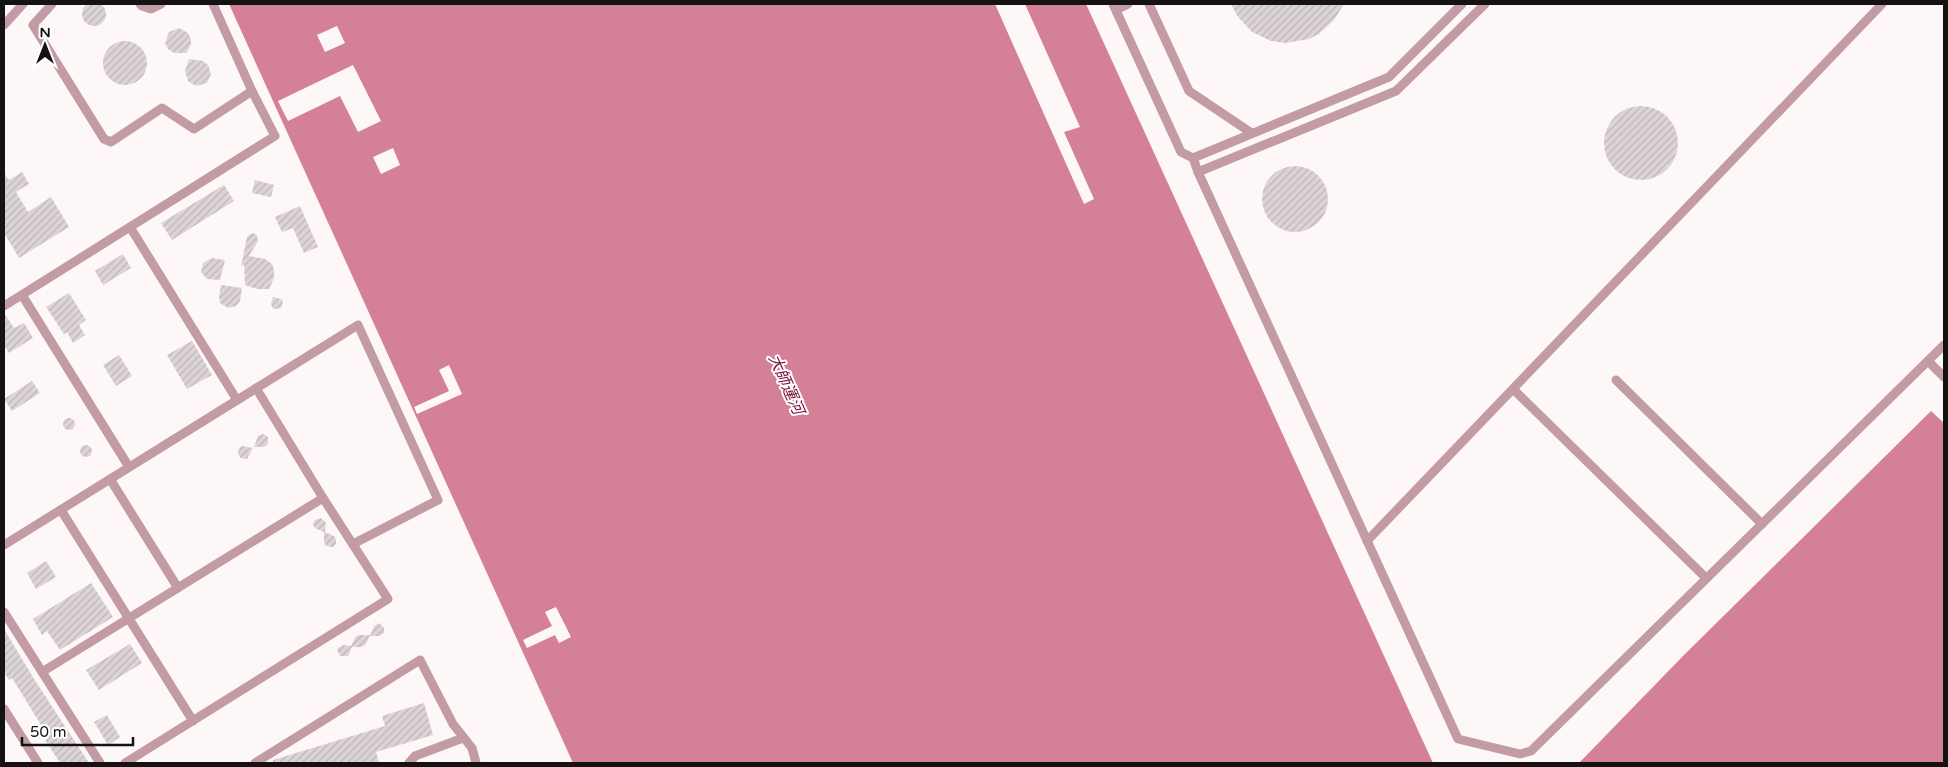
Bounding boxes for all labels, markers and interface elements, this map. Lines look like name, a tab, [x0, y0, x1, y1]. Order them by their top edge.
north arrow	[20, 20, 70, 70]
text: N	[39, 24, 51, 41]
water label: 大師運河	[764, 351, 809, 420]
scale bar	[22, 714, 134, 746]
text: 50 m	[30, 723, 67, 741]

